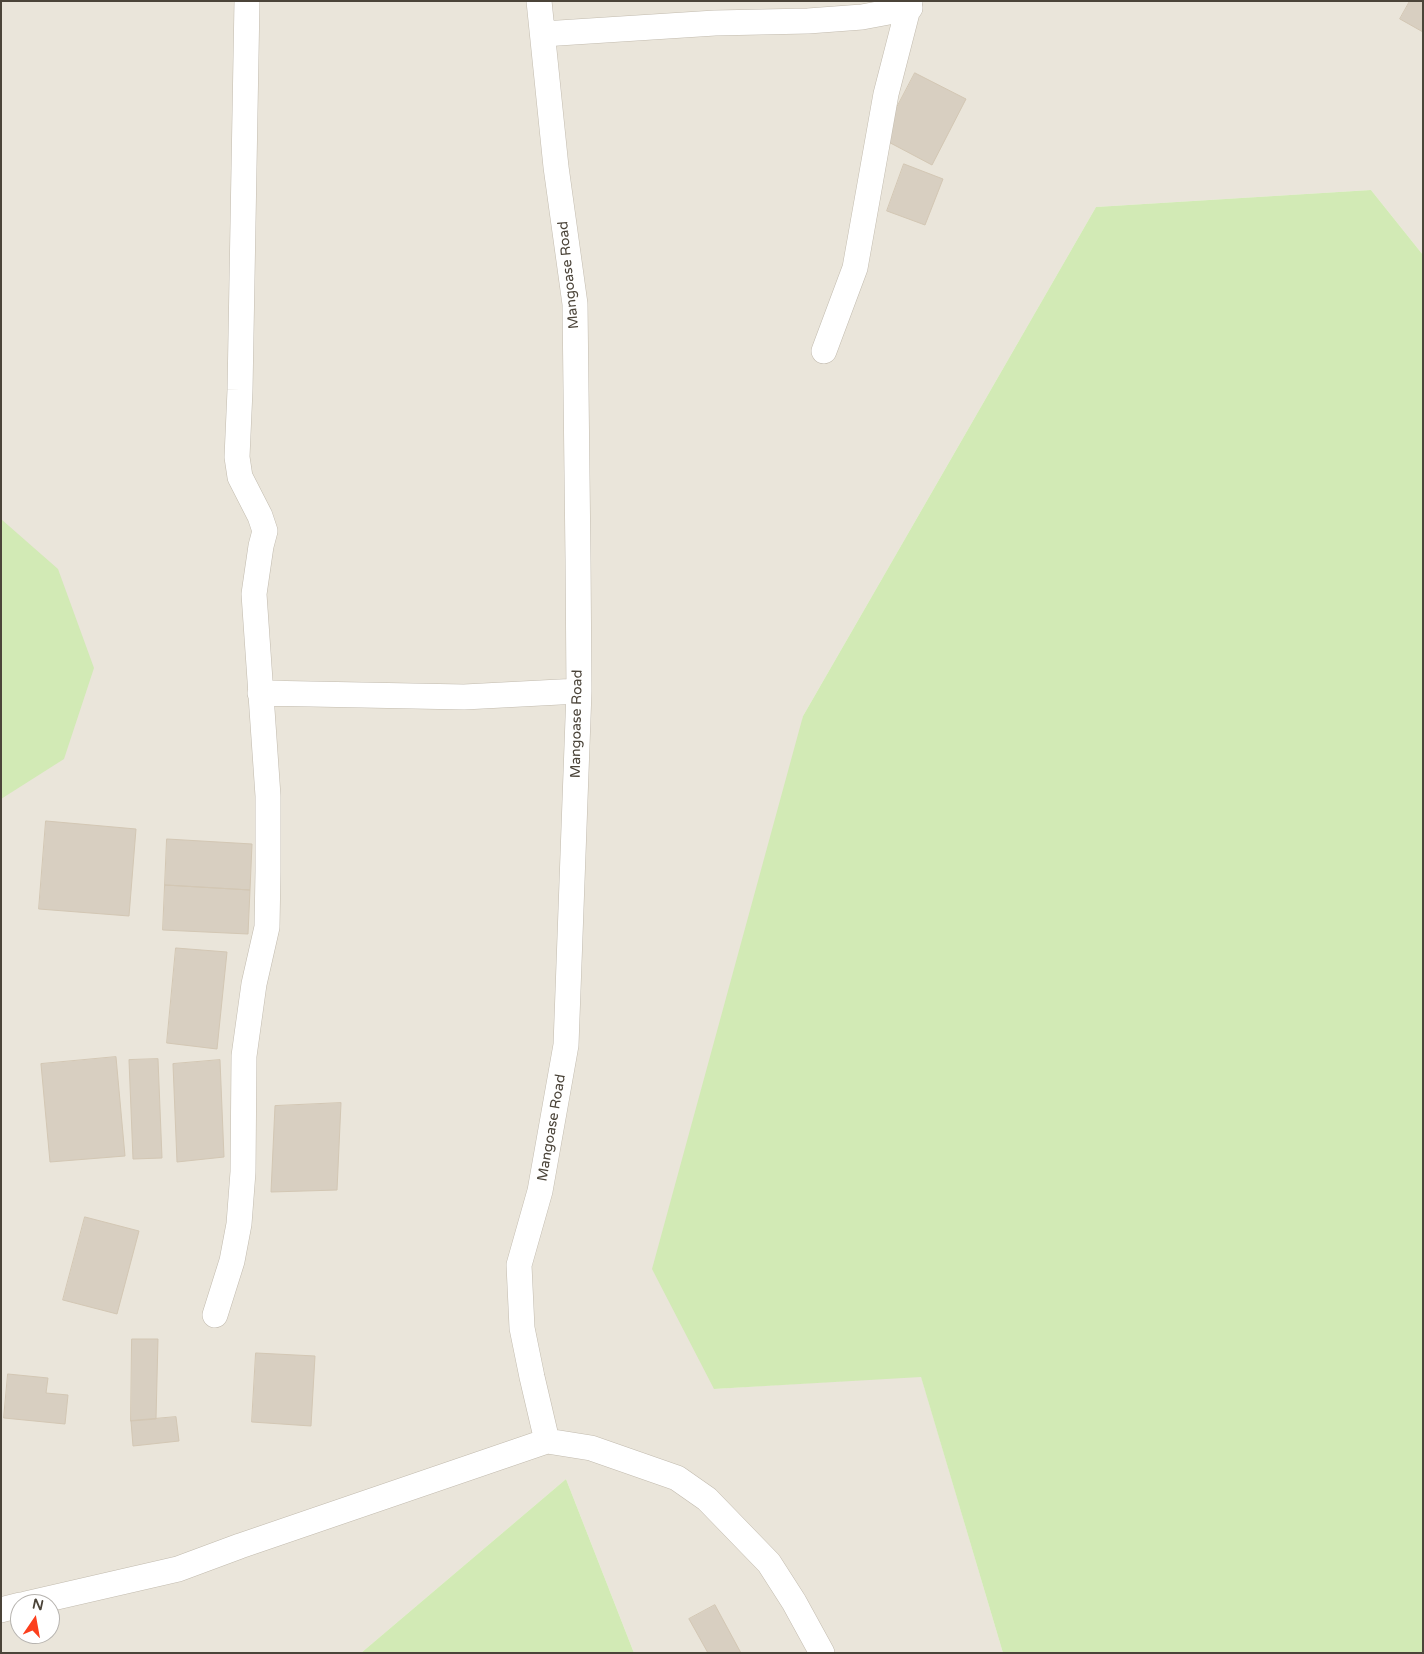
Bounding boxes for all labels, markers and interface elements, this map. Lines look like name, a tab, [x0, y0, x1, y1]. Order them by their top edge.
street label: Mangoase Road	[555, 220, 583, 330]
street label: Mangoase Road	[568, 670, 586, 778]
street label: Mangoase Road	[534, 1073, 570, 1183]
north arrow	[10, 1594, 60, 1644]
text: N	[31, 1595, 45, 1614]

